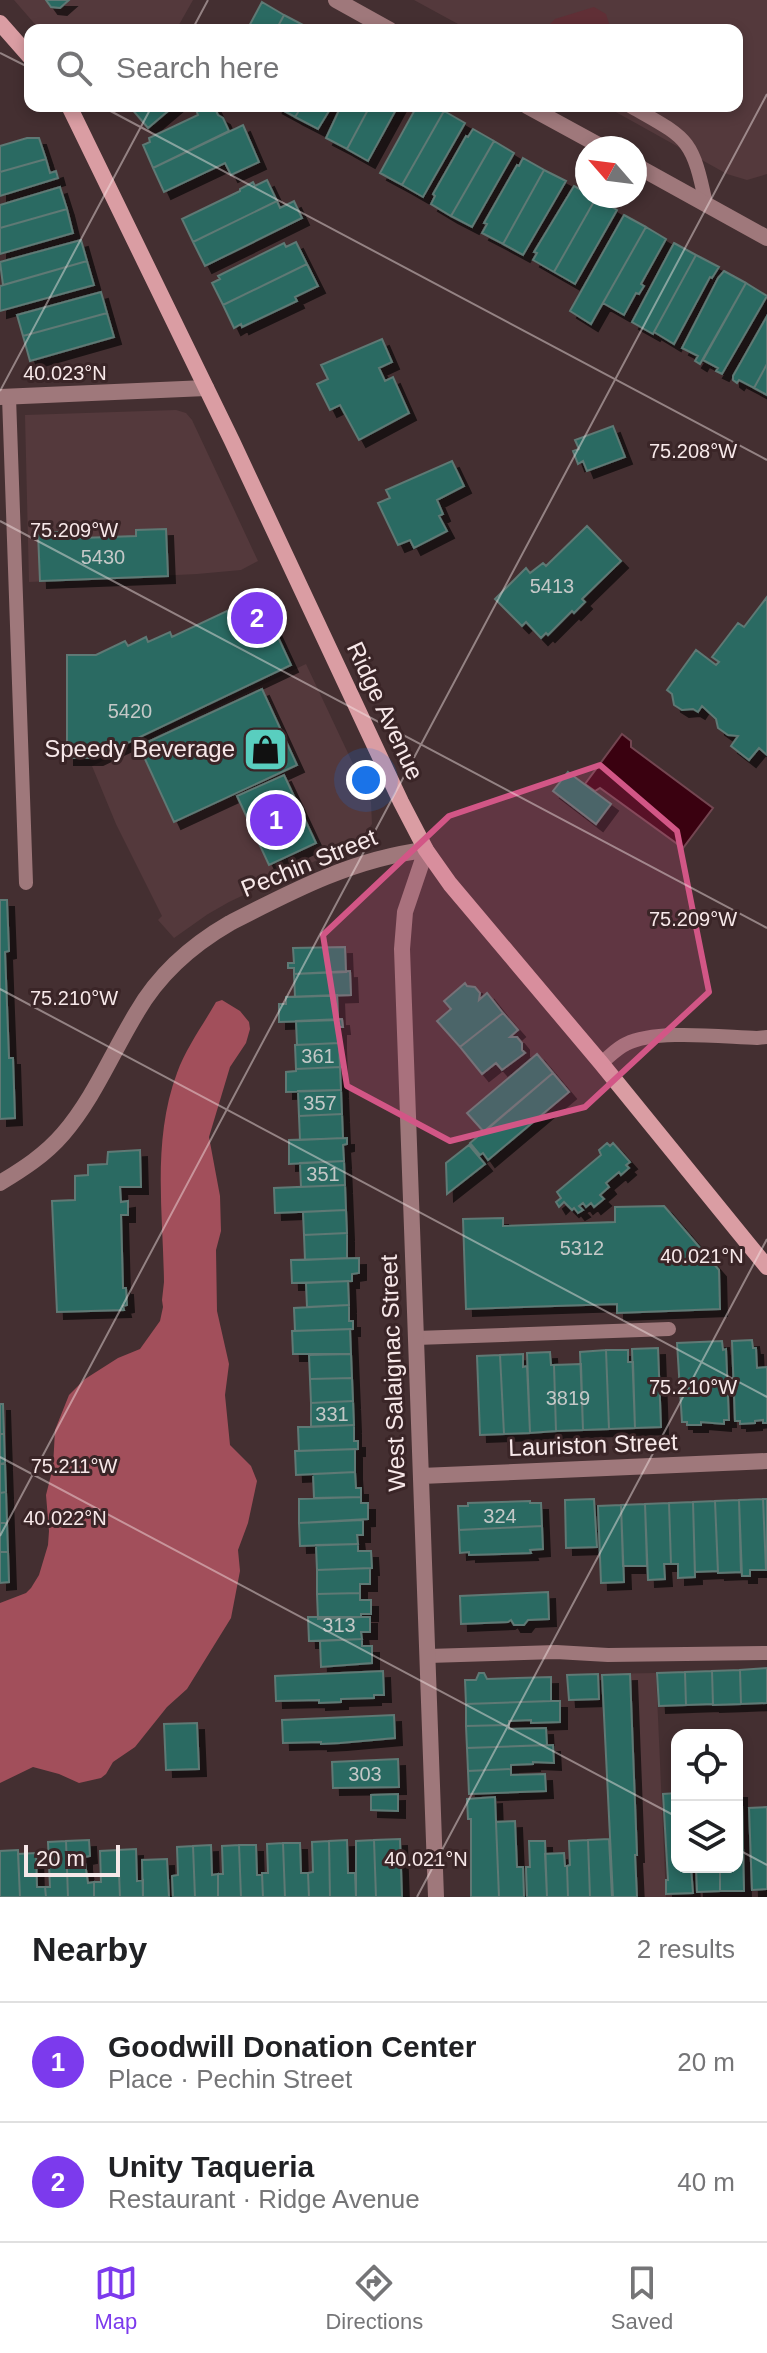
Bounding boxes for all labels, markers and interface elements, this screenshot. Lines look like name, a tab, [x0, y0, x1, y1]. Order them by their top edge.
search box	[24, 24, 743, 112]
icon: search	[52, 46, 96, 90]
text: Search here	[116, 51, 279, 84]
north arrow	[575, 136, 647, 208]
text: 40.023°N	[23, 362, 107, 384]
text: 75.208°W	[649, 440, 737, 462]
text: 75.209°W	[30, 519, 118, 541]
house number: 5430	[81, 546, 125, 568]
house number: 5413	[530, 575, 574, 597]
pin: 2	[231, 588, 283, 648]
street label: Ridge Avenue	[342, 638, 429, 784]
house number: 5420	[108, 700, 152, 722]
shop icon: Speedy Beverage	[242, 725, 290, 773]
place label: Speedy Beverage	[44, 735, 235, 762]
your location	[346, 760, 386, 800]
pin: 1	[250, 790, 302, 850]
street label: Pechin Street	[237, 823, 381, 902]
text: 75.209°W	[649, 908, 737, 930]
text: 75.210°W	[30, 987, 118, 1009]
house number: 361	[301, 1045, 335, 1067]
house number: 357	[303, 1092, 337, 1114]
house number: 351	[306, 1163, 340, 1185]
house number: 5312	[560, 1237, 604, 1259]
text: 40.021°N	[660, 1245, 744, 1267]
street label: West Salaignac Street	[375, 1254, 410, 1492]
text: 75.210°W	[649, 1376, 737, 1398]
house number: 3819	[546, 1387, 590, 1409]
house number: 331	[315, 1403, 349, 1425]
street label: Lauriston Street	[508, 1428, 678, 1461]
text: 75.211°W	[31, 1455, 117, 1477]
house number: 324	[483, 1505, 517, 1527]
text: 40.022°N	[23, 1507, 107, 1529]
house number: 313	[322, 1614, 356, 1636]
map controls	[671, 1729, 743, 1873]
button: locate	[671, 1729, 743, 1801]
house number: 303	[348, 1763, 382, 1785]
button: layers	[671, 1801, 743, 1873]
scale bar	[24, 1841, 120, 1877]
text: 20 m	[36, 1846, 85, 1871]
text: 40.021°N	[384, 1848, 468, 1870]
text: Nearby	[32, 1930, 147, 1968]
text: 2 results	[637, 1934, 735, 1964]
text: Goodwill Donation Center	[108, 2030, 476, 2063]
text: 1	[51, 2047, 65, 2077]
text: 20 m	[677, 2047, 735, 2077]
text: Place · Pechin Street	[108, 2064, 352, 2094]
text: Unity Taqueria	[108, 2150, 314, 2183]
text: 2	[51, 2167, 65, 2197]
text: 40 m	[677, 2167, 735, 2197]
text: Restaurant · Ridge Avenue	[108, 2184, 420, 2214]
tab: Map	[94, 2261, 138, 2335]
tab: Directions	[325, 2261, 423, 2335]
tab: Saved	[611, 2261, 673, 2335]

